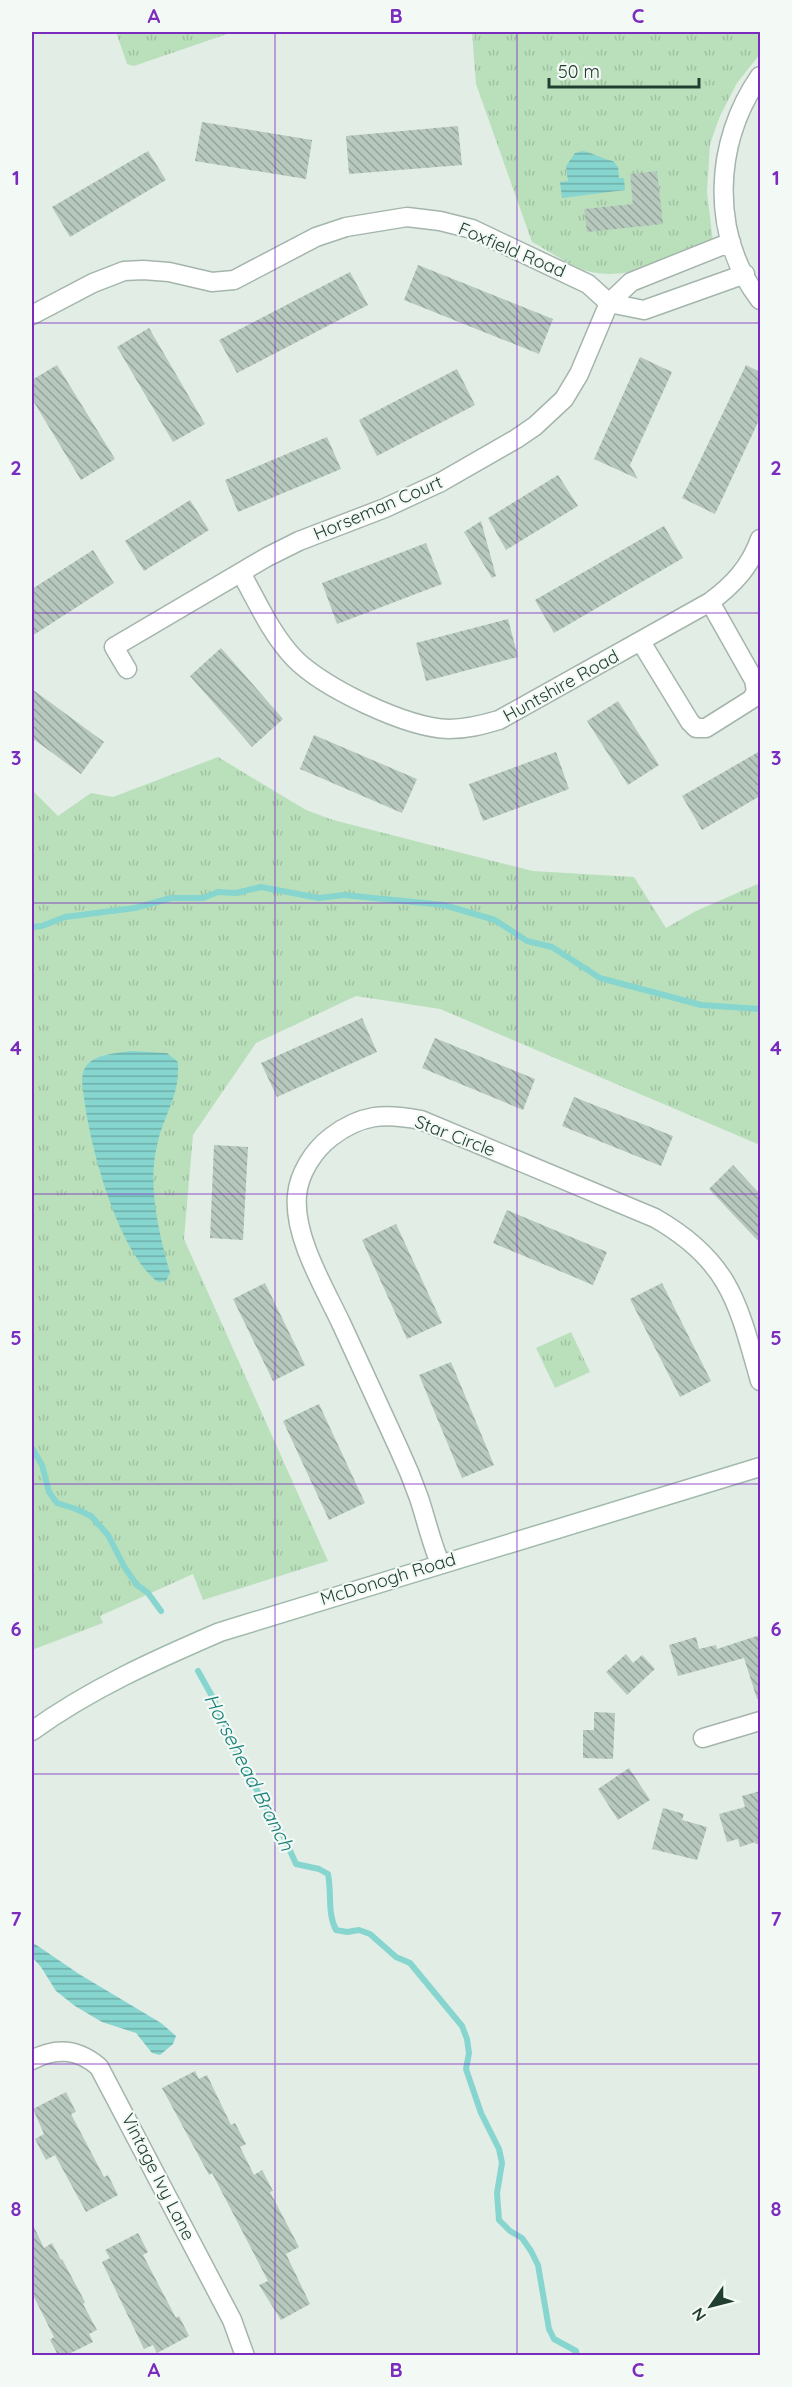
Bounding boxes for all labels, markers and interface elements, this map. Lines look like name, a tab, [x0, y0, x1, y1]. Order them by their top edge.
text: A	[148, 3, 161, 28]
text: B	[389, 3, 403, 28]
text: C	[632, 3, 645, 28]
scale bar	[549, 51, 699, 89]
text: 50 m	[558, 60, 600, 83]
text: 1	[12, 165, 20, 190]
text: 1	[772, 165, 780, 190]
street label: Foxfield Road	[455, 217, 569, 282]
text: 2	[10, 455, 22, 480]
text: 2	[770, 455, 782, 480]
street label: Horseman Court	[310, 470, 446, 545]
street label: Huntshire Road	[499, 644, 623, 727]
text: 3	[11, 745, 21, 770]
text: 3	[771, 745, 781, 770]
text: 4	[10, 1035, 22, 1060]
text: 4	[770, 1035, 782, 1060]
street label: Star Circle	[412, 1110, 499, 1161]
text: 5	[10, 1325, 22, 1350]
text: 5	[770, 1325, 782, 1350]
street label: McDonogh Road	[317, 1547, 458, 1610]
text: 6	[10, 1616, 22, 1641]
text: 6	[770, 1616, 782, 1641]
water label: Horsehead Branch	[199, 1689, 300, 1855]
text: 7	[11, 1906, 22, 1931]
text: 7	[771, 1906, 782, 1931]
street label: Vintage Ivy Lane	[117, 2109, 200, 2244]
text: 8	[11, 2196, 22, 2221]
text: 8	[771, 2196, 782, 2221]
north arrow	[681, 2276, 741, 2336]
text: N	[687, 2304, 710, 2325]
text: A	[148, 2357, 161, 2382]
text: B	[389, 2357, 403, 2382]
text: C	[632, 2357, 645, 2382]

